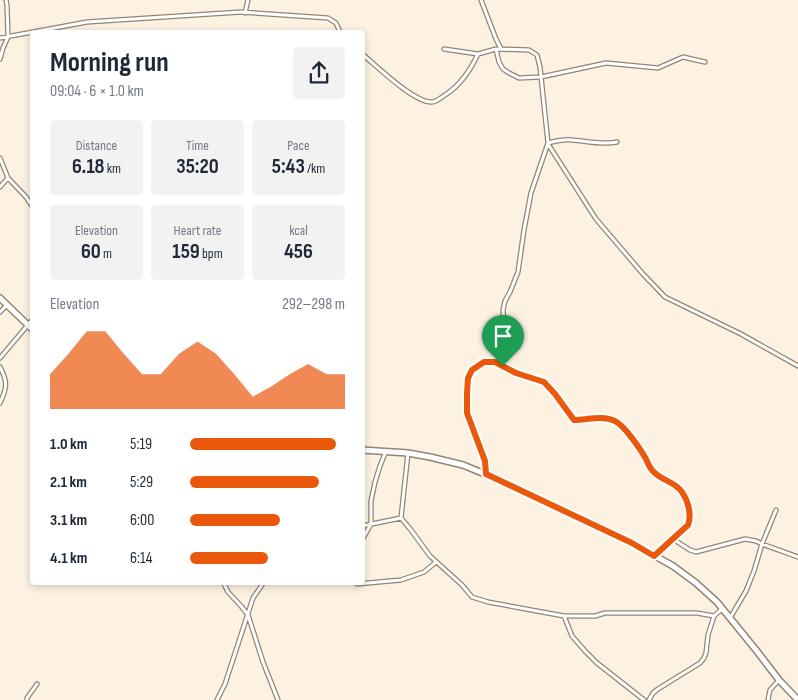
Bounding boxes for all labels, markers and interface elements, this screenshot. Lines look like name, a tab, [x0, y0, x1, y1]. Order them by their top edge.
text: Morning run	[50, 46, 169, 79]
button: share	[293, 47, 345, 99]
text: 09:04 · 6 × 1.0 km	[50, 82, 144, 101]
text: Distance	[76, 137, 117, 154]
text: Time	[186, 137, 209, 154]
text: Pace	[287, 137, 310, 154]
text: 6.18	[72, 154, 105, 179]
text: 35:20	[176, 154, 219, 179]
text: 5:43	[272, 154, 305, 179]
text: km	[105, 160, 121, 177]
text: /km	[305, 160, 325, 177]
text: Elevation	[75, 222, 118, 239]
text: Heart rate	[174, 222, 221, 239]
text: kcal	[289, 222, 308, 239]
text: 60	[81, 239, 101, 264]
text: 159	[172, 239, 200, 264]
text: 456	[284, 239, 313, 264]
text: m	[101, 245, 112, 262]
text: bpm	[200, 245, 223, 262]
text: Elevation	[50, 295, 99, 314]
text: 292–298 m	[282, 295, 345, 314]
pin	[482, 315, 524, 366]
icon: arrive	[489, 322, 517, 350]
text: 1.0 km	[50, 435, 87, 454]
text: 5:19	[130, 435, 152, 454]
text: 2.1 km	[50, 473, 87, 492]
text: 5:29	[130, 473, 153, 492]
text: 3.1 km	[50, 511, 87, 530]
text: 6:00	[130, 511, 154, 530]
text: 4.1 km	[50, 549, 87, 568]
text: 6:14	[130, 549, 152, 568]

